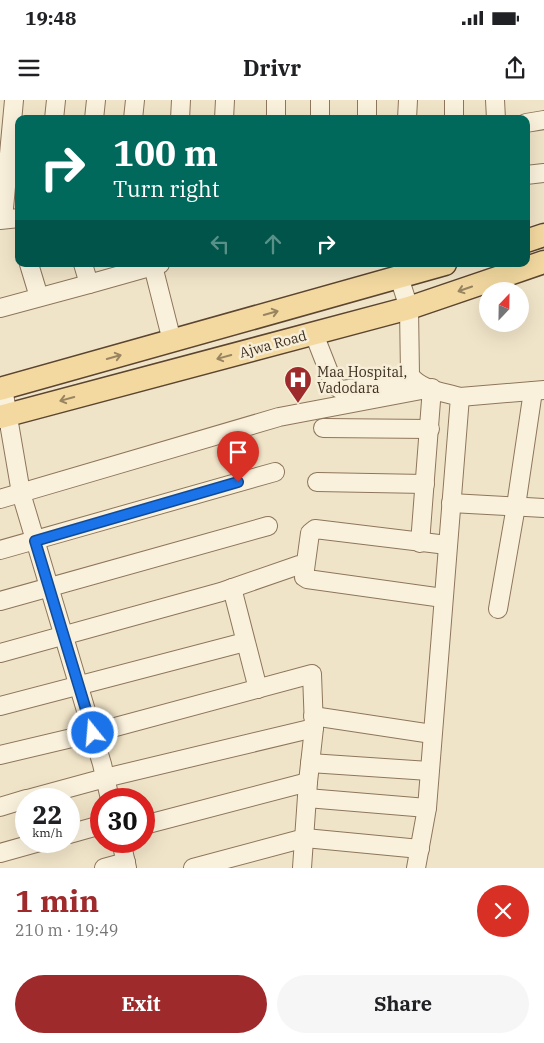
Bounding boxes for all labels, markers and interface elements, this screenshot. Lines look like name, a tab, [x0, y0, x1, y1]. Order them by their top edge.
text: 19:48	[25, 6, 76, 30]
text: Drivr	[243, 53, 301, 82]
icon: menu	[15, 54, 43, 82]
icon: share	[501, 54, 529, 82]
text: 100 m	[113, 130, 218, 176]
icon: right	[30, 135, 95, 200]
text: Turn right	[113, 174, 220, 203]
icon: left	[206, 230, 234, 258]
icon: ahead	[259, 230, 287, 258]
icon: right	[312, 230, 340, 258]
north arrow	[479, 282, 529, 332]
map controls	[479, 282, 529, 332]
one-way arrow	[457, 285, 473, 295]
one-way arrow	[262, 308, 278, 317]
street label: Ajwa Road	[237, 326, 309, 362]
one-way arrow	[106, 352, 122, 361]
one-way arrow	[217, 353, 233, 363]
place label: Maa Hospital, Vadodara	[317, 363, 407, 397]
hospital icon: Maa Hospital, Vadodara	[283, 365, 313, 404]
one-way arrow	[60, 395, 76, 405]
pin	[217, 431, 259, 482]
icon: arrive	[224, 438, 252, 466]
position arrow	[66, 706, 118, 758]
speed limit sign: 30	[90, 788, 155, 853]
text: 22	[32, 798, 63, 831]
text: km/h	[32, 825, 63, 840]
text: 1 min	[15, 881, 99, 920]
button: close	[477, 885, 529, 937]
text: 210 m · 19:49	[15, 920, 118, 940]
button: Exit	[15, 975, 267, 1033]
button: Share	[277, 975, 529, 1033]

